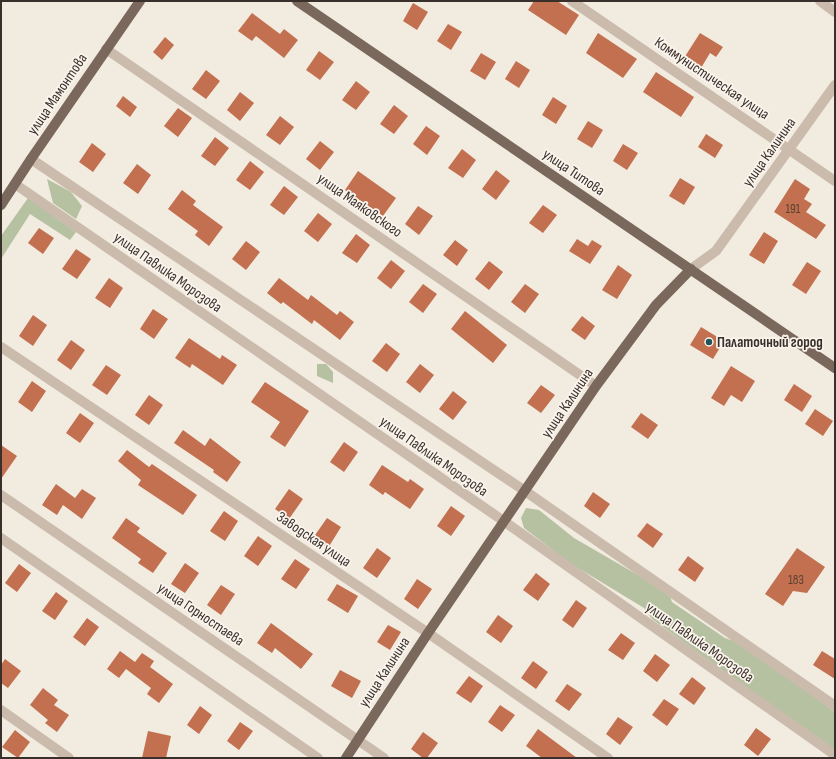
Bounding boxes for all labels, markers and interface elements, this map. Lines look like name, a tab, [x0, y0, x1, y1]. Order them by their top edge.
street label: Коммунистическая улица	[651, 33, 773, 124]
street label: улица Мамонтова	[23, 50, 92, 139]
street label: улица Калинина	[739, 114, 800, 191]
street label: улица Титова	[539, 145, 609, 200]
street label: улица Маяковского	[313, 169, 406, 242]
house number: 191	[786, 201, 801, 217]
street label: улица Павлика Морозова	[110, 228, 226, 317]
place label: Палаточный город	[717, 333, 823, 352]
marker: Палаточный город	[704, 337, 714, 347]
street label: улица Калинина	[537, 365, 598, 442]
street label: улица Павлика Морозова	[376, 412, 492, 501]
street label: Заводская улица	[273, 508, 355, 571]
house number: 183	[788, 572, 804, 588]
street label: улица Горностаева	[154, 578, 248, 650]
street label: улица Павлика Морозова	[642, 598, 758, 687]
street label: улица Калинина	[355, 633, 414, 711]

